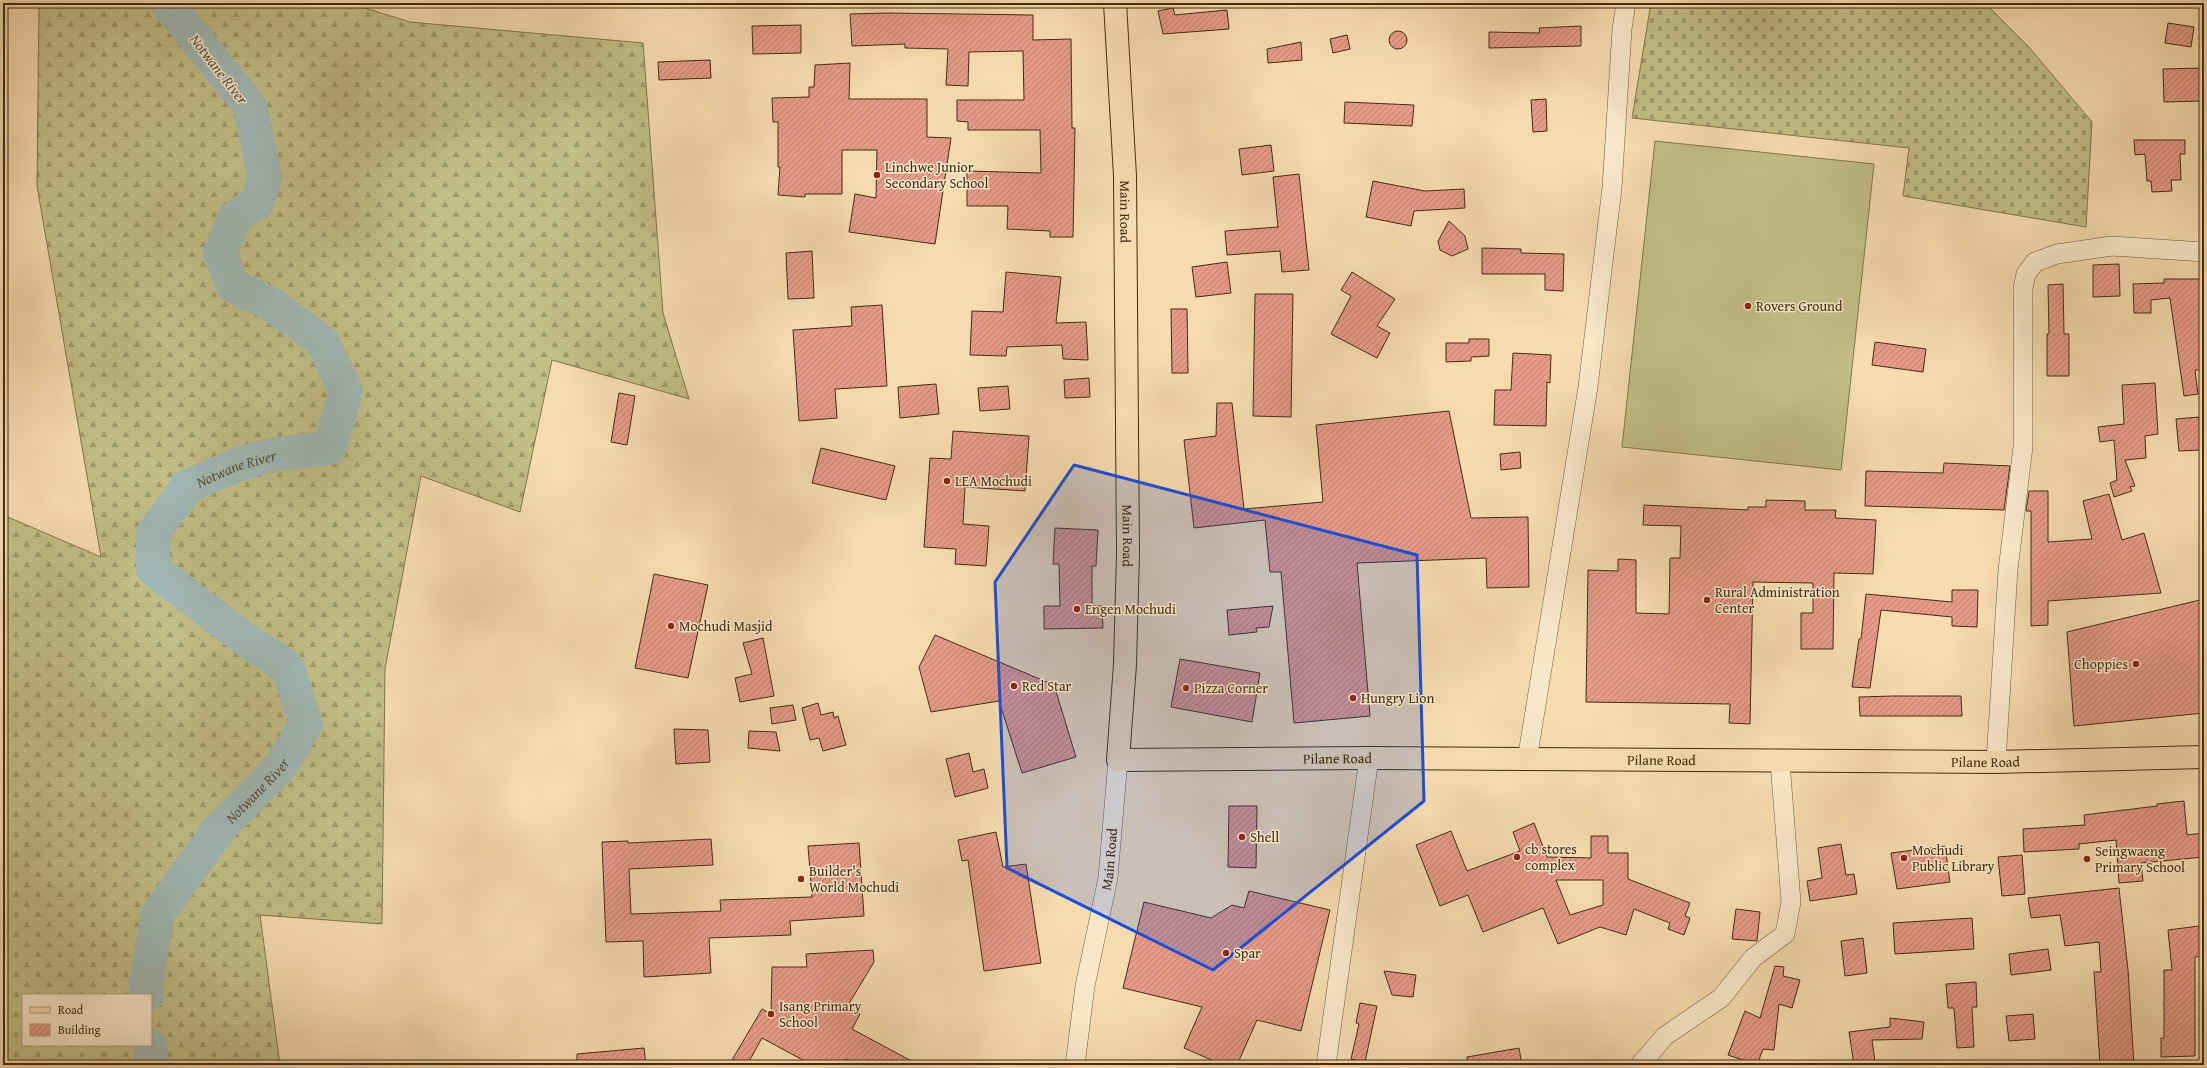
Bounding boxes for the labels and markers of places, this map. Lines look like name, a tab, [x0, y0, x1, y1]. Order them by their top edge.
place label: Linchwe Junior Secondary School	[885, 157, 989, 193]
marker: Linchwe Junior Secondary School	[872, 170, 882, 180]
place label: Rovers Ground	[1756, 296, 1843, 316]
marker: Rovers Ground	[1743, 301, 1753, 311]
place label: LEA Mochudi	[955, 471, 1032, 491]
marker: LEA Mochudi	[942, 476, 952, 486]
place label: Rural Administration Center	[1715, 582, 1840, 618]
marker: Rural Administration Center	[1702, 595, 1712, 605]
place label: Engen Mochudi	[1085, 599, 1176, 619]
marker: Engen Mochudi	[1072, 604, 1082, 614]
place label: Mochudi Masjid	[679, 616, 773, 636]
marker: Mochudi Masjid	[666, 621, 676, 631]
place label: Choppies	[2074, 654, 2128, 674]
marker: Choppies	[2131, 659, 2141, 669]
place label: Red Star	[1022, 676, 1072, 696]
place label: Pizza Corner	[1194, 678, 1268, 698]
marker: Red Star	[1009, 681, 1019, 691]
marker: Pizza Corner	[1181, 683, 1191, 693]
place label: Hungry Lion	[1361, 688, 1434, 708]
marker: Hungry Lion	[1348, 693, 1358, 703]
place label: Shell	[1250, 827, 1279, 847]
marker: Shell	[1237, 832, 1247, 842]
place label: cb stores complex	[1525, 839, 1577, 875]
place label: Mochudi Public Library	[1912, 840, 1995, 876]
place label: Seingwaeng Primary School	[2095, 841, 2185, 877]
marker: cb stores complex	[1512, 852, 1522, 862]
marker: Mochudi Public Library	[1899, 853, 1909, 863]
marker: Seingwaeng Primary School	[2082, 854, 2092, 864]
place label: Builder's World Mochudi	[809, 861, 899, 897]
marker: Builder's World Mochudi	[796, 874, 806, 884]
place label: Spar	[1234, 943, 1261, 963]
marker: Spar	[1221, 948, 1231, 958]
place label: Isang Primary School	[779, 996, 861, 1032]
marker: Isang Primary School	[766, 1009, 776, 1019]

